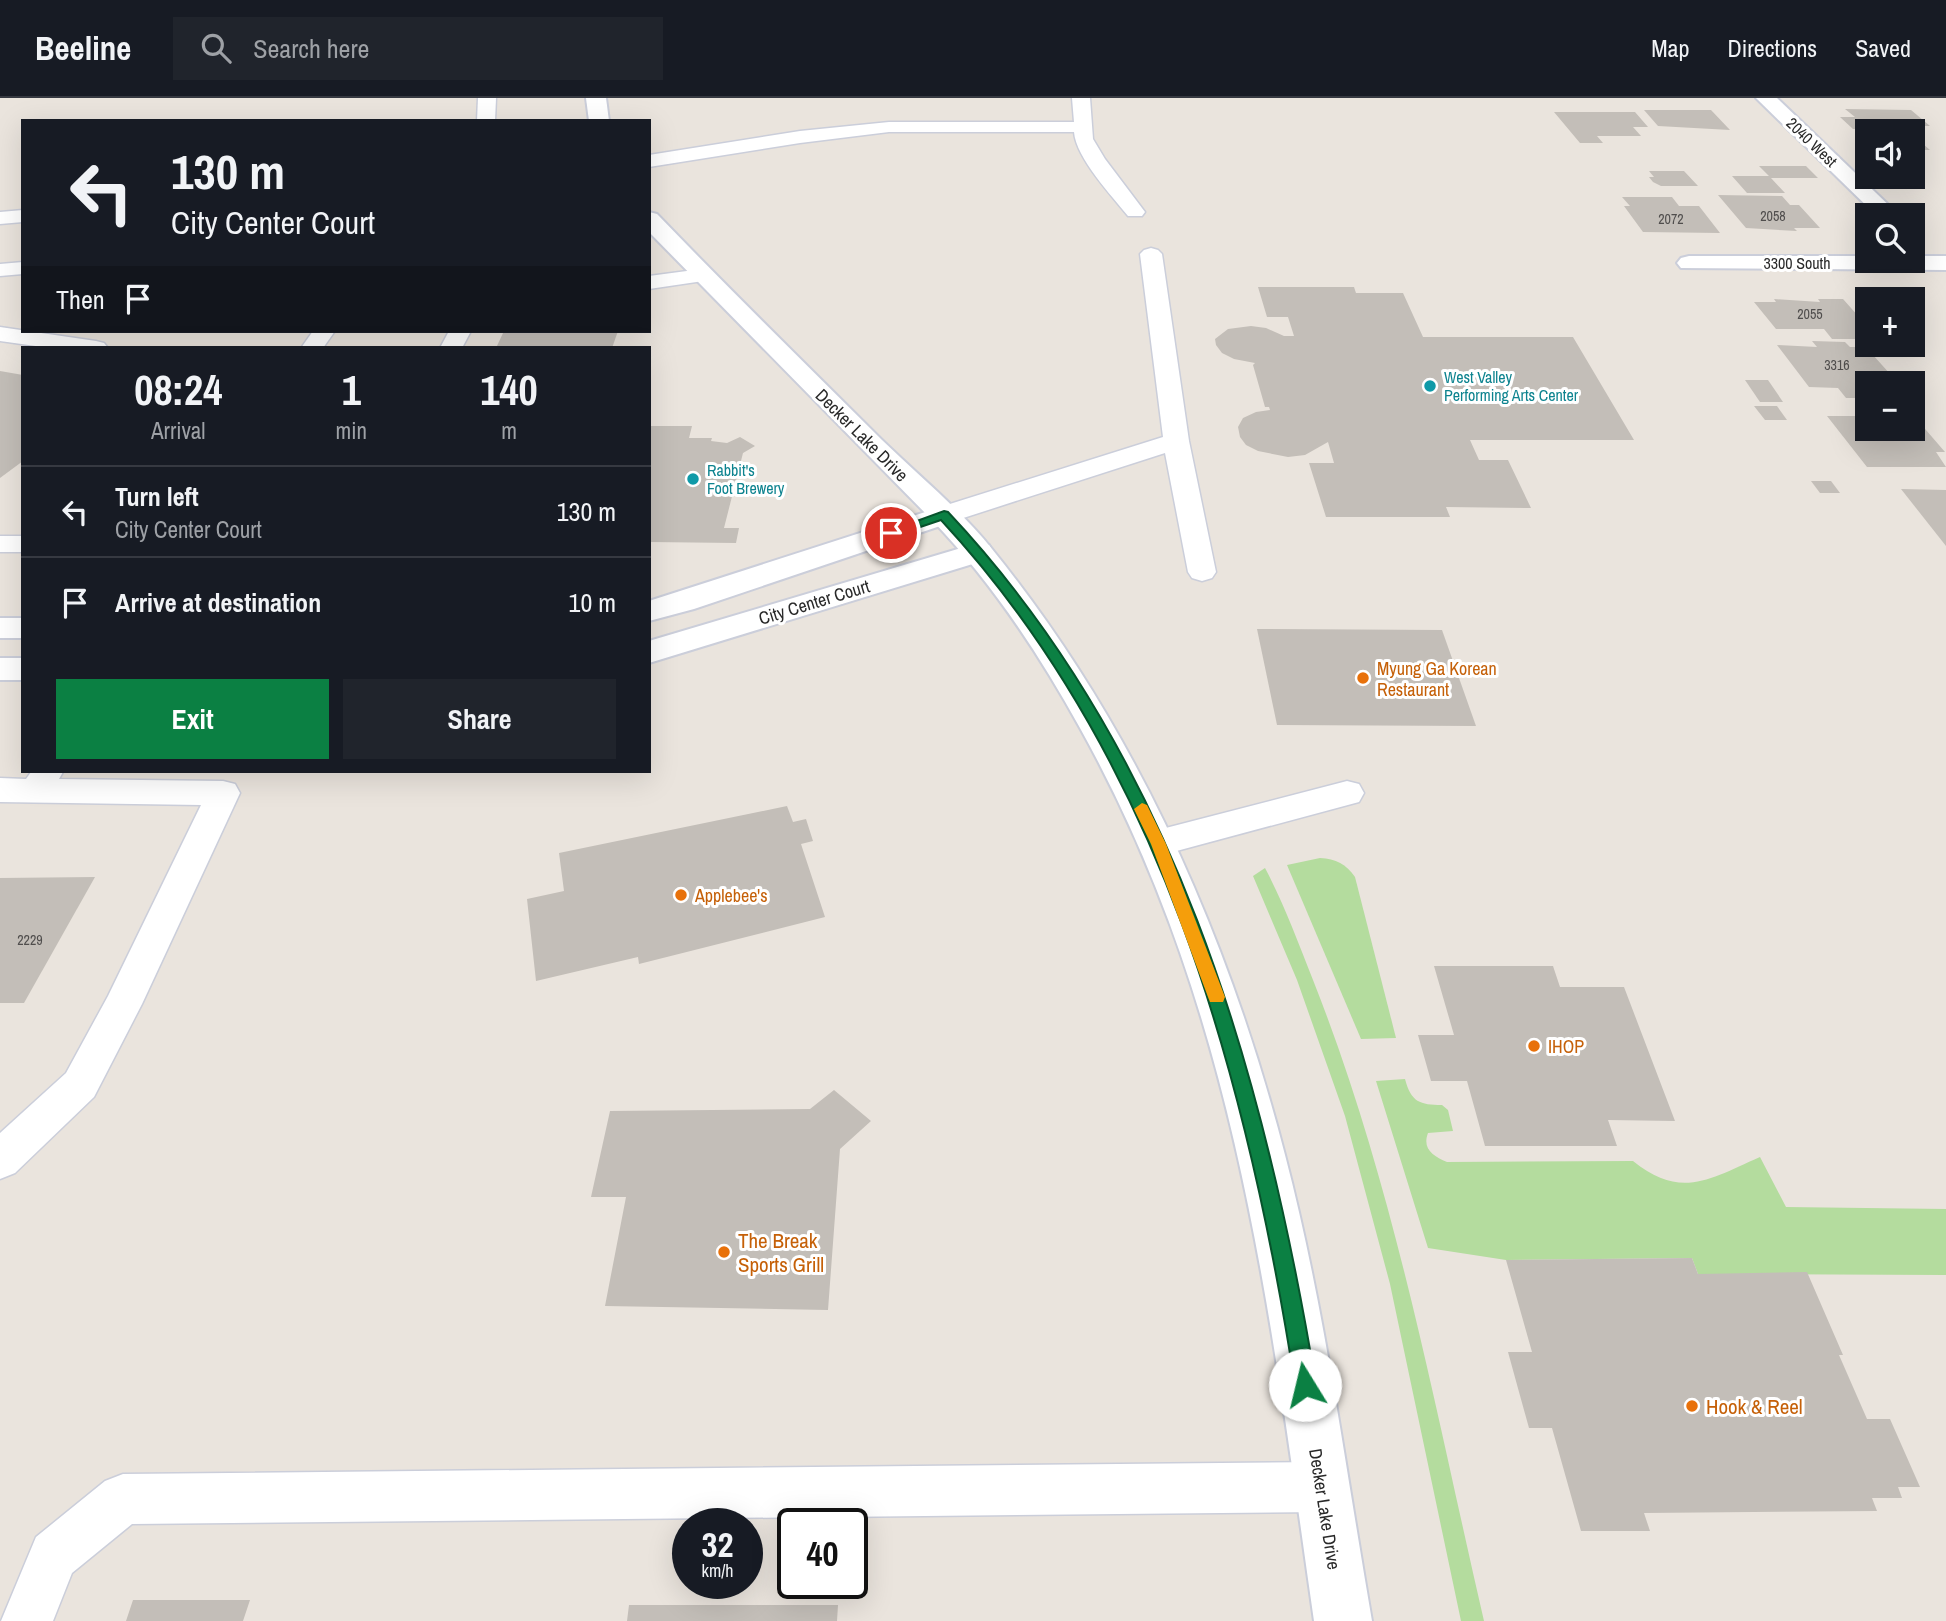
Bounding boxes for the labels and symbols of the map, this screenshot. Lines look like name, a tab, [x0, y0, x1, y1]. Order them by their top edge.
street label: 2040 West	[1782, 112, 1842, 172]
house number: 2058	[1760, 207, 1786, 225]
house number: 2072	[1658, 210, 1684, 228]
street label: 3300 South	[1763, 252, 1831, 274]
house number: 2055	[1797, 305, 1823, 323]
house number: 3316	[1824, 356, 1850, 374]
place label: West Valley Performing Arts Center	[1444, 366, 1579, 406]
marker: West Valley Performing Arts Center	[1422, 378, 1438, 394]
street label: Decker Lake Drive	[810, 383, 914, 487]
place label: Rabbit's Foot Brewery	[707, 459, 785, 499]
marker: Rabbit's Foot Brewery	[685, 471, 701, 487]
pin	[861, 503, 921, 563]
street label: City Center Court	[755, 573, 873, 631]
place label: Myung Ga Korean Restaurant	[1377, 656, 1497, 702]
marker: Myung Ga Korean Restaurant	[1355, 670, 1371, 686]
place label: Applebee's	[694, 883, 768, 908]
marker: Applebee's	[673, 887, 689, 903]
house number: 2229	[17, 931, 43, 949]
place label: IHOP	[1548, 1034, 1584, 1059]
marker: IHOP	[1526, 1038, 1542, 1054]
place label: The Break Sports Grill	[738, 1226, 824, 1279]
marker: The Break Sports Grill	[716, 1244, 732, 1260]
position arrow	[1268, 1348, 1342, 1422]
place label: Hook & Reel	[1706, 1392, 1803, 1421]
marker: Hook & Reel	[1684, 1398, 1700, 1414]
street label: Decker Lake Drive	[1303, 1447, 1347, 1571]
speed limit sign: 40	[777, 1508, 868, 1599]

